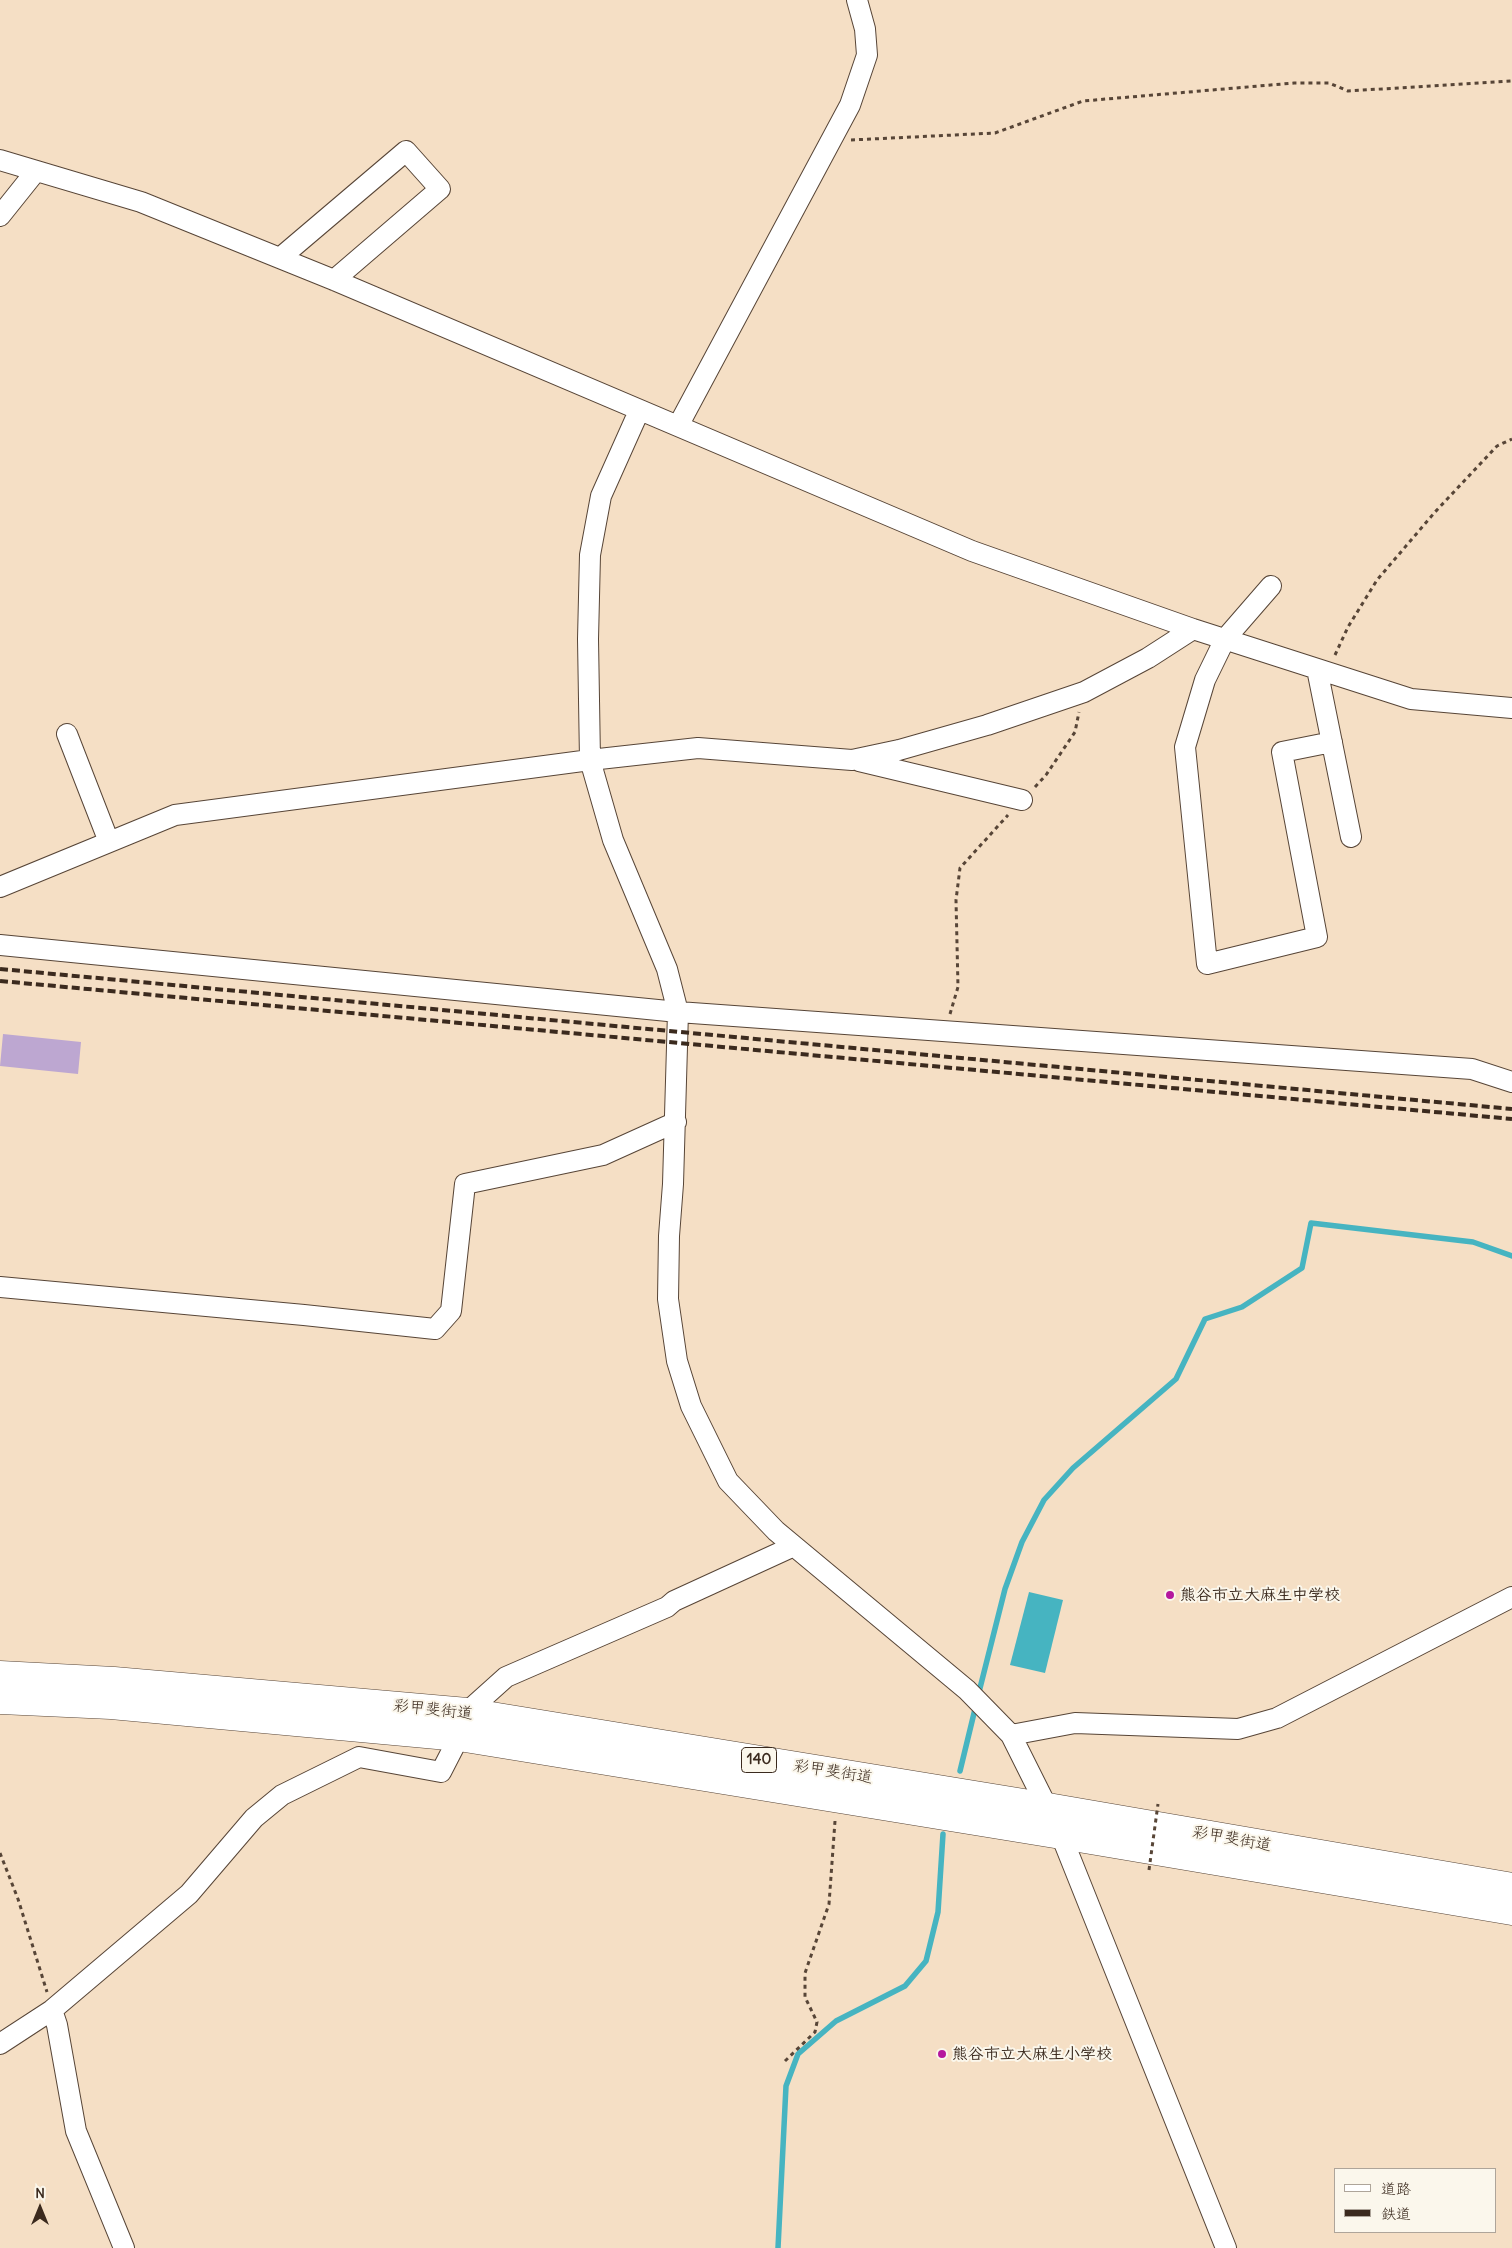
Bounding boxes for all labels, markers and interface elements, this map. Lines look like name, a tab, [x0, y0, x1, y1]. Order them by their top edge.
place label: 熊谷市立大麻生中学校	[1180, 1585, 1340, 1605]
marker: 熊谷市立大麻生中学校	[1164, 1589, 1176, 1601]
street label: 彩甲斐街道	[392, 1696, 474, 1724]
road number: 140	[742, 1748, 776, 1772]
street label: 彩甲斐街道	[792, 1756, 874, 1788]
street label: 彩甲斐街道	[1191, 1823, 1273, 1855]
place label: 熊谷市立大麻生小学校	[952, 2044, 1112, 2064]
marker: 熊谷市立大麻生小学校	[936, 2048, 948, 2060]
legend	[1334, 2168, 1497, 2233]
text: 道路	[1381, 2179, 1411, 2198]
north arrow	[15, 2183, 65, 2233]
text: N	[35, 2184, 45, 2202]
text: 鉄道	[1381, 2204, 1411, 2223]

